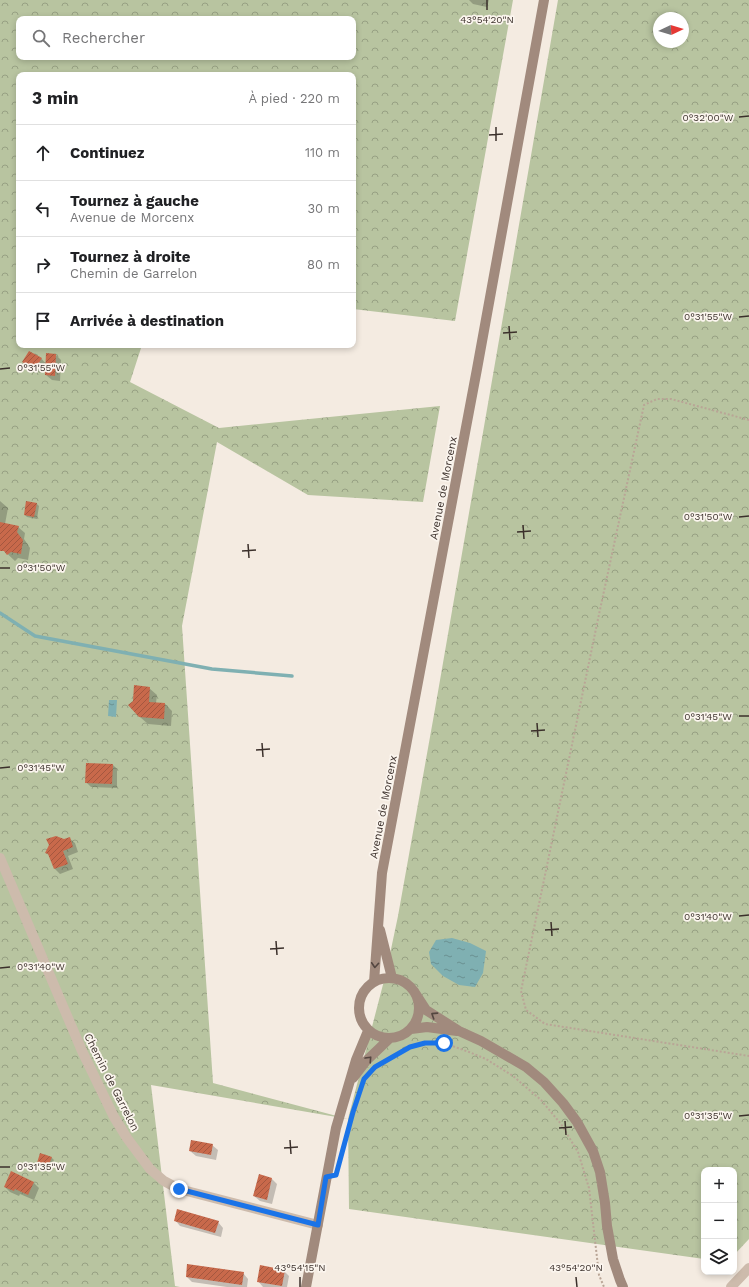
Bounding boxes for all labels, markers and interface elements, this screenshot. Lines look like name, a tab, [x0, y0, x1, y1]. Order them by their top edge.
north arrow	[653, 12, 689, 48]
text: 43°54'20"N	[460, 14, 514, 25]
search box	[16, 16, 356, 60]
icon: search	[30, 27, 52, 49]
text: Rechercher	[62, 29, 145, 47]
text: 3 min	[32, 88, 78, 108]
text: À pied · 220 m	[248, 91, 340, 106]
text: 0°32'00"W	[683, 112, 734, 123]
icon: ahead	[32, 142, 54, 164]
text: Continuez	[70, 144, 144, 162]
text: 110 m	[305, 145, 340, 160]
text: Tournez à gauche	[70, 192, 199, 210]
icon: left	[32, 198, 54, 220]
text: 30 m	[308, 201, 340, 216]
text: Avenue de Morcenx	[70, 210, 194, 225]
text: Tournez à droite	[70, 248, 190, 266]
icon: right	[32, 254, 54, 276]
text: 80 m	[307, 257, 340, 272]
text: Chemin de Garrelon	[70, 266, 197, 281]
icon: arrive	[32, 310, 54, 332]
text: 0°31'55"W	[684, 311, 732, 322]
text: Arrivée à destination	[70, 312, 224, 330]
text: 0°31'55"W	[17, 362, 65, 373]
street label: Avenue de Morcenx	[427, 435, 460, 541]
text: 0°31'50"W	[684, 511, 733, 522]
text: 0°31'50"W	[17, 562, 66, 573]
text: 0°31'45"W	[684, 711, 732, 722]
street label: Avenue de Morcenx	[367, 754, 400, 860]
text: 0°31'45"W	[17, 762, 65, 773]
text: 0°31'40"W	[684, 911, 732, 922]
text: 0°31'40"W	[17, 961, 65, 972]
one-way arrow	[371, 962, 379, 968]
one-way arrow	[431, 1012, 438, 1020]
street label: Chemin de Garrelon	[81, 1031, 142, 1133]
route start	[435, 1034, 453, 1052]
one-way arrow	[364, 1056, 371, 1064]
text: 0°31'35"W	[684, 1110, 732, 1121]
text: 0°31'35"W	[17, 1161, 65, 1172]
map controls	[701, 1167, 737, 1275]
button: +	[701, 1167, 737, 1203]
route end	[170, 1180, 188, 1198]
button: −	[701, 1203, 737, 1239]
button: layers	[701, 1239, 737, 1275]
text: 43°54'15"N	[274, 1262, 326, 1273]
text: 43°54'20"N	[549, 1262, 603, 1273]

